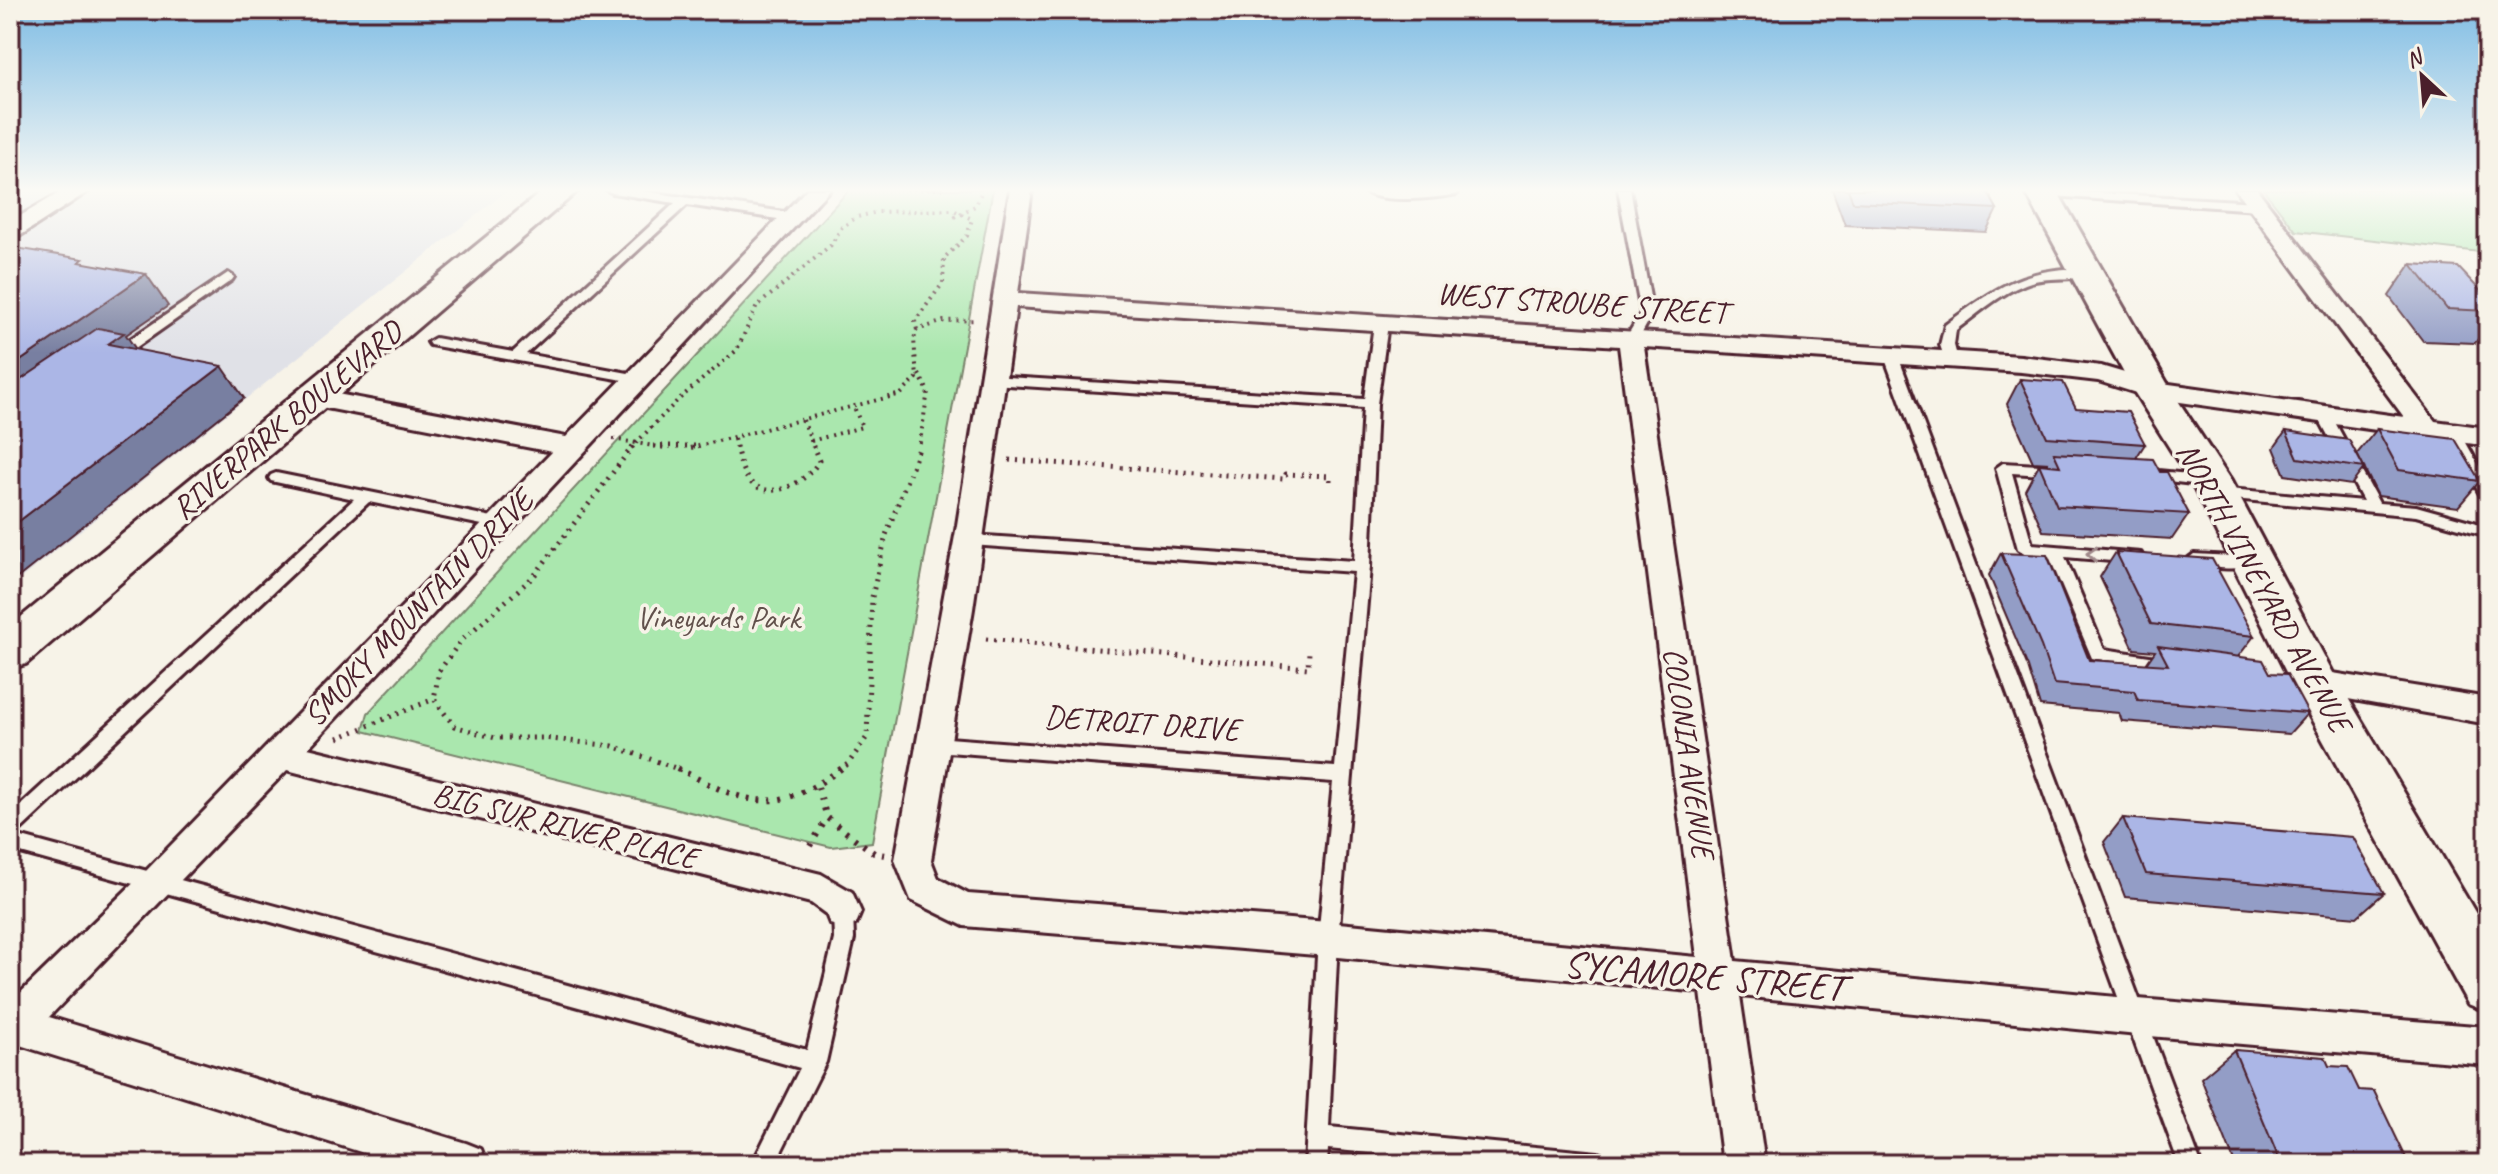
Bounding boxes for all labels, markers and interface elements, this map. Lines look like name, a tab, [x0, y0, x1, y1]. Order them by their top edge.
north arrow	[2382, 36, 2462, 116]
text: N	[2401, 42, 2429, 74]
street label: WEST STROUBE STREET	[1436, 272, 1736, 334]
street label: RIVERPARK BOULEVARD	[163, 310, 413, 528]
street label: NORTH VINEYARD AVENUE	[2167, 435, 2363, 743]
street label: SMOKY MOUNTAIN DRIVE	[294, 478, 545, 735]
one-way arrow	[2085, 546, 2098, 563]
park label: Vineyards Park	[636, 597, 802, 638]
street label: COLONIA AVENUE	[1654, 645, 1725, 865]
street label: DETROIT DRIVE	[1043, 696, 1245, 751]
street label: BIG SUR RIVER PLACE	[428, 773, 706, 880]
street label: SYCAMORE STREET	[1562, 940, 1856, 1012]

